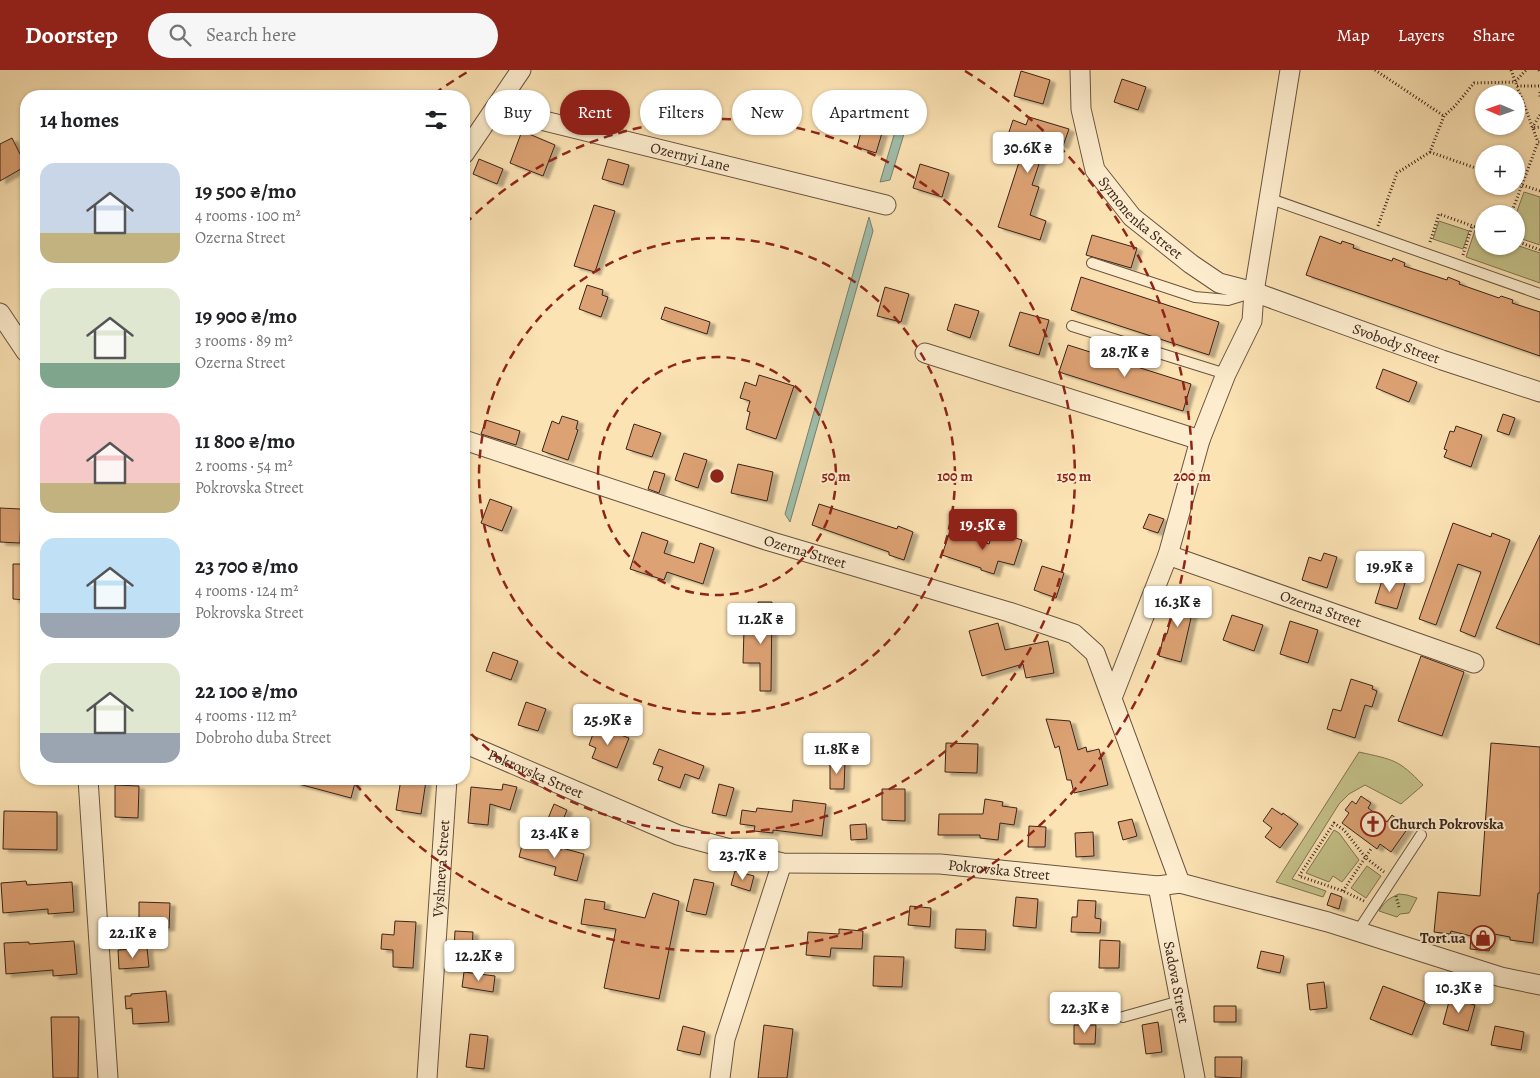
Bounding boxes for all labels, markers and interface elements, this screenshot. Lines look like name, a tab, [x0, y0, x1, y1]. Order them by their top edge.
search box	[148, 13, 498, 58]
text: Doorstep	[25, 19, 118, 51]
icon: search	[166, 21, 194, 49]
text: Search here	[206, 22, 296, 48]
text: Map	[1337, 23, 1370, 47]
text: Layers	[1398, 23, 1445, 47]
text: Share	[1473, 23, 1515, 47]
north arrow	[1475, 85, 1525, 135]
map controls	[1475, 85, 1525, 255]
chip: Buy	[485, 90, 550, 135]
chip: Rent	[560, 90, 630, 135]
chip: Filters	[640, 90, 722, 135]
chip: New	[732, 90, 802, 135]
chip: Apartment	[812, 90, 927, 135]
text: 14 homes	[40, 106, 119, 134]
icon: filters	[422, 106, 450, 134]
pin: 30.6K ₴	[982, 132, 1074, 174]
street label: Ozernyi Lane	[648, 137, 732, 176]
text: 30.6K ₴	[1004, 137, 1052, 159]
button: +	[1475, 145, 1525, 195]
street label: Symonenka Street	[1094, 172, 1187, 264]
text: 19 500 ₴/mo	[195, 177, 296, 205]
icon: home	[80, 183, 140, 243]
text: 4 rooms · 100 m²	[195, 205, 301, 227]
button: −	[1475, 205, 1525, 255]
text: Ozerna Street	[195, 227, 285, 249]
text: 19 900 ₴/mo	[195, 302, 297, 330]
icon: home	[80, 308, 140, 368]
street label: Svobody Street	[1350, 318, 1443, 368]
text: 3 rooms · 89 m²	[195, 330, 293, 352]
pin: 28.7K ₴	[1079, 336, 1171, 378]
text: 28.7K ₴	[1101, 341, 1149, 363]
text: Ozerna Street	[195, 352, 285, 374]
text: 11 800 ₴/mo	[195, 427, 295, 455]
icon: home	[80, 433, 140, 493]
text: 2 rooms · 54 m²	[195, 455, 293, 477]
text: 50 m	[821, 466, 851, 486]
text: 100 m	[937, 466, 973, 486]
text: 150 m	[1057, 466, 1092, 486]
text: 200 m	[1173, 466, 1211, 486]
centre of rings	[708, 467, 726, 485]
text: Pokrovska Street	[195, 477, 304, 499]
pin: 19.5K ₴	[937, 508, 1029, 551]
text: 19.5K ₴	[960, 514, 1006, 536]
street label: Ozerna Street	[762, 530, 849, 573]
pin: 19.9K ₴	[1344, 550, 1436, 593]
text: 23 700 ₴/mo	[195, 552, 298, 580]
text: 19.9K ₴	[1367, 556, 1413, 578]
icon: home	[80, 558, 140, 618]
text: 4 rooms · 124 m²	[195, 580, 299, 602]
street label: Ozerna Street	[1277, 585, 1364, 632]
pin: 16.3K ₴	[1132, 586, 1224, 628]
text: 16.3K ₴	[1155, 591, 1201, 613]
text: Pokrovska Street	[195, 602, 304, 624]
pin: 11.2K ₴	[715, 602, 807, 645]
text: 11.2K ₴	[738, 608, 784, 630]
text: 22 100 ₴/mo	[195, 677, 298, 705]
icon: home	[80, 683, 140, 743]
pin: 25.9K ₴	[562, 704, 654, 746]
text: 4 rooms · 112 m²	[195, 705, 297, 727]
text: 25.9K ₴	[584, 709, 632, 731]
text: Dobroho duba Street	[195, 727, 331, 749]
pin: 11.8K ₴	[791, 732, 883, 775]
text: 11.8K ₴	[814, 738, 860, 760]
street label: Pokrovska Street	[485, 744, 587, 803]
church icon: Church Pokrovska	[1360, 811, 1386, 837]
place label: Church Pokrovska	[1390, 814, 1505, 834]
pin: 23.4K ₴	[509, 816, 601, 859]
street label: Vyshneva Street	[428, 819, 454, 919]
text: 23.4K ₴	[531, 822, 579, 844]
pin: 23.7K ₴	[697, 838, 789, 881]
text: 23.7K ₴	[719, 844, 767, 866]
street label: Pokrovska Street	[947, 855, 1051, 885]
pin: 22.1K ₴	[87, 916, 179, 959]
text: 22.1K ₴	[109, 922, 157, 944]
shop icon: Tort.ua	[1470, 925, 1496, 951]
place label: Tort.ua	[1420, 928, 1467, 948]
street label: Sadova Street	[1159, 939, 1194, 1025]
pin: 12.2K ₴	[433, 940, 525, 982]
text: 12.2K ₴	[455, 945, 503, 967]
pin: 10.3K ₴	[1413, 972, 1505, 1014]
text: 10.3K ₴	[1436, 977, 1482, 999]
pin: 22.3K ₴	[1039, 992, 1131, 1034]
text: 22.3K ₴	[1061, 997, 1109, 1019]

